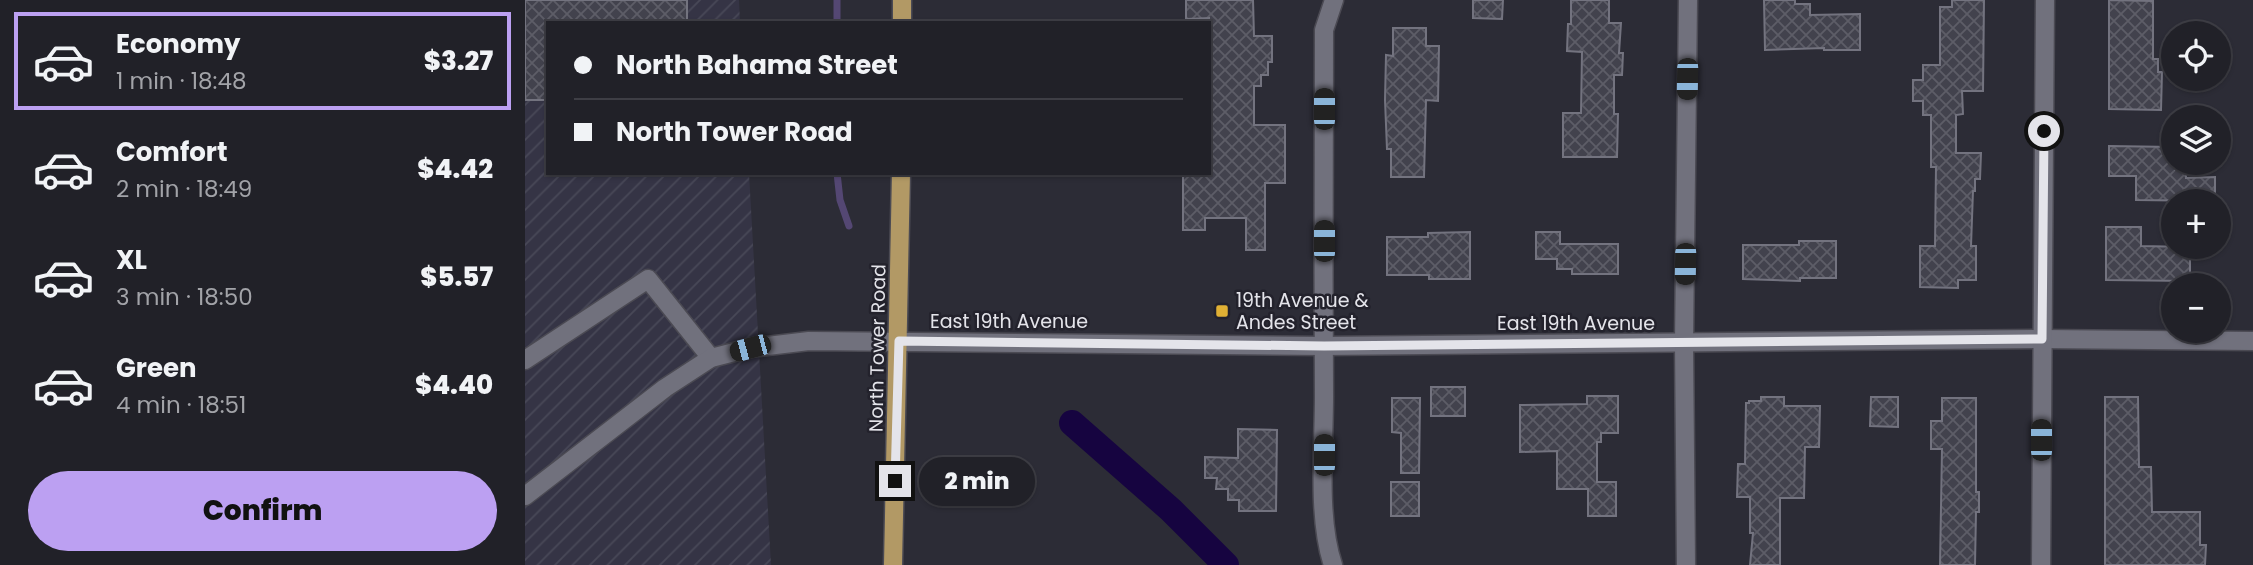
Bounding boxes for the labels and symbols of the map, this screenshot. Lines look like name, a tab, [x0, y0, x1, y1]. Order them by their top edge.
car	[1677, 58, 1698, 100]
car	[1314, 88, 1335, 130]
route start	[2028, 115, 2060, 147]
car	[1314, 220, 1335, 262]
car	[1675, 243, 1696, 285]
street label: North Tower Road	[863, 264, 892, 432]
place label: 19th Avenue & Andes Street	[1236, 287, 1369, 336]
marker: 19th Avenue & Andes Street	[1214, 303, 1230, 319]
street label: East 19th Avenue	[930, 308, 1088, 335]
street label: East 19th Avenue	[1497, 310, 1655, 337]
car	[727, 332, 774, 364]
car	[2031, 419, 2052, 461]
car	[1314, 434, 1335, 476]
callout: 2 min	[919, 456, 1035, 505]
route end	[879, 465, 911, 497]

